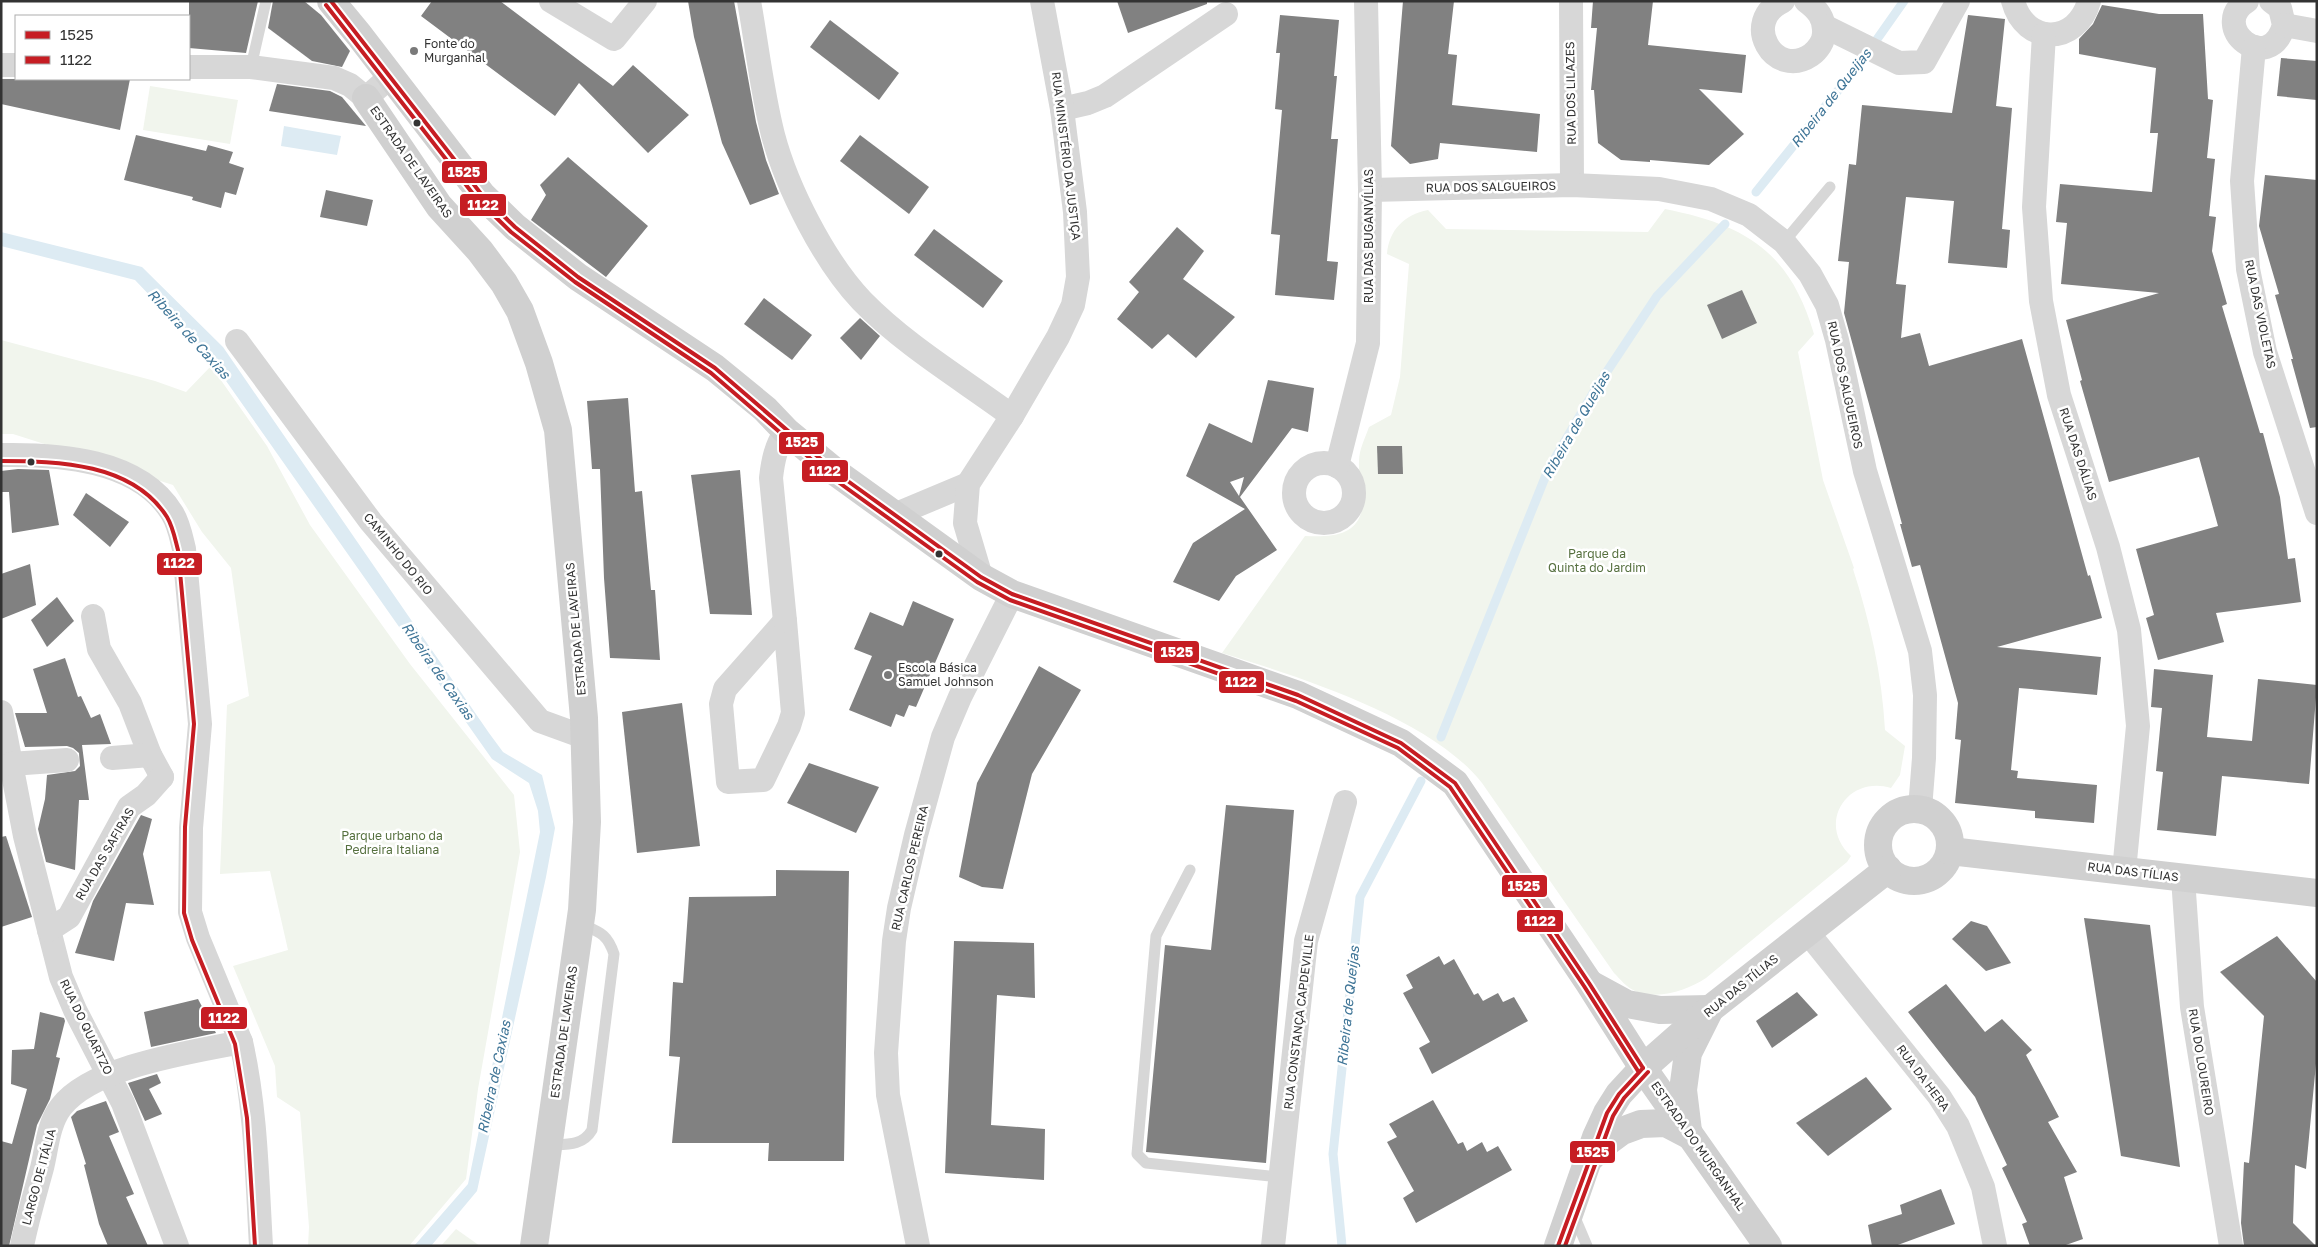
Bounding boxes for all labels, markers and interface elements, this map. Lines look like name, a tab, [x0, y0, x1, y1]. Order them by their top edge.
legend	[15, 15, 190, 80]
text: 1525	[60, 25, 93, 43]
place label: Fonte do Murganhal	[424, 36, 486, 65]
street label: RUA DOS LILAZES	[1562, 41, 1579, 145]
marker: Fonte do Murganhal	[408, 45, 420, 57]
water label: Ribeira de Queijas	[1787, 45, 1875, 150]
text: 1122	[60, 50, 92, 68]
street label: RUA MINISTÉRIO DA JUSTIÇA	[1049, 71, 1084, 241]
street label: ESTRADA DE LAVEIRAS	[367, 103, 456, 221]
unlabelled marker	[412, 118, 422, 128]
line badge: 1525	[441, 160, 488, 184]
text: 1525	[448, 163, 481, 180]
street label: RUA DAS BUGANVÍLIAS	[1361, 168, 1376, 303]
street label: RUA DOS SALGUEIROS	[1426, 178, 1557, 195]
line badge: 1122	[459, 193, 507, 217]
text: 1122	[467, 196, 499, 213]
street label: RUA DAS VIOLETAS	[2242, 258, 2279, 370]
water label: Ribeira de Caxias	[145, 285, 235, 382]
street label: RUA DOS SALGUEIROS	[1825, 320, 1866, 451]
water label: Ribeira de Queijas	[1538, 368, 1613, 481]
street label: RUA DAS DÁLIAS	[2056, 406, 2101, 502]
line badge: 1525	[778, 431, 825, 455]
text: 1525	[786, 433, 819, 450]
unlabelled marker	[26, 457, 36, 467]
line badge: 1122	[801, 459, 849, 483]
text: 1122	[809, 462, 841, 479]
street label: CAMINHO DO RIO	[361, 510, 436, 598]
park label: Parque da Quinta do Jardim	[1548, 546, 1646, 575]
unlabelled marker	[934, 549, 944, 559]
line badge: 1122	[156, 552, 203, 576]
text: 1122	[163, 554, 195, 571]
street label: ESTRADA DE LAVEIRAS	[562, 562, 589, 696]
water label: Ribeira de Caxias	[398, 619, 479, 723]
line badge: 1525	[1153, 640, 1200, 664]
text: 1525	[1161, 643, 1194, 660]
place label: Escola Básica Samuel Johnson	[898, 660, 994, 689]
marker: Escola Básica Samuel Johnson	[882, 669, 894, 681]
line badge: 1122	[1218, 670, 1265, 694]
text: 1122	[1225, 673, 1257, 690]
street label: RUA DAS SAFIRAS	[72, 804, 137, 903]
street label: RUA CARLOS PEREIRA	[888, 804, 931, 932]
park label: Parque urbano da Pedreira Italiana	[341, 828, 443, 857]
street label: RUA DAS TÍLIAS	[2087, 858, 2180, 885]
line badge: 1525	[1501, 874, 1548, 898]
text: 1525	[1508, 877, 1541, 894]
line badge: 1122	[1516, 909, 1564, 933]
text: 1122	[1524, 912, 1556, 929]
street label: RUA CONSTANÇA CAPDEVILLE	[1280, 934, 1317, 1110]
water label: Ribeira de Queijas	[1333, 945, 1362, 1067]
street label: RUA DAS TÍLIAS	[1700, 951, 1781, 1020]
street label: ESTRADA DE LAVEIRAS	[547, 964, 580, 1099]
street label: RUA DO QUARTZO	[57, 977, 116, 1077]
line badge: 1122	[200, 1006, 248, 1030]
street label: RUA DO LOUREIRO	[2186, 1007, 2217, 1117]
text: 1122	[208, 1009, 240, 1026]
water label: Ribeira de Caxias	[473, 1018, 514, 1135]
street label: RUA DA HERA	[1894, 1042, 1953, 1114]
street label: ESTRADA DO MURGANHAL	[1648, 1078, 1749, 1213]
street label: LARGO DE ITÁLIA	[18, 1127, 59, 1227]
line badge: 1525	[1569, 1140, 1616, 1164]
text: 1525	[1577, 1143, 1610, 1160]

